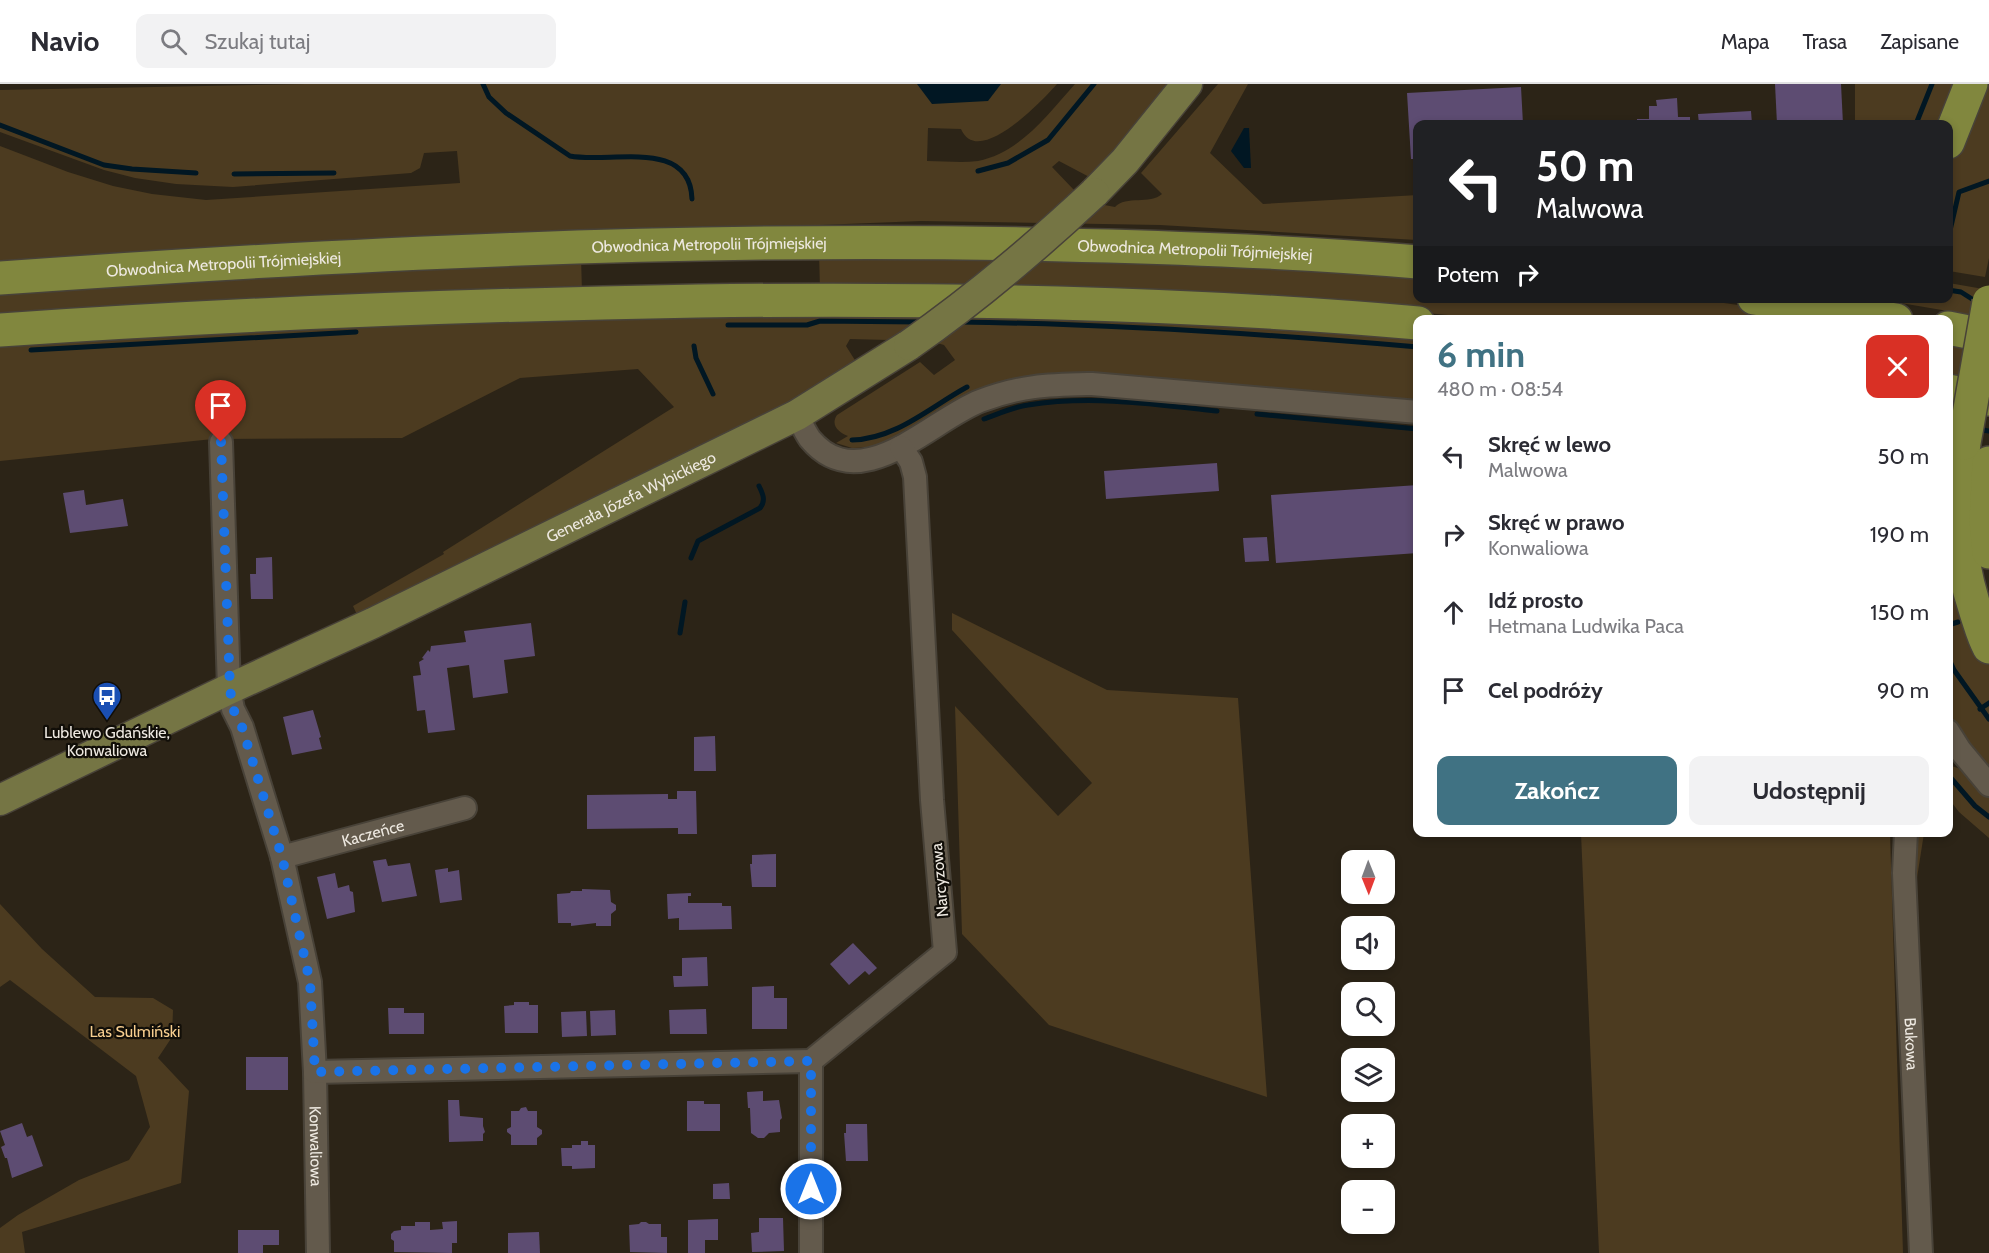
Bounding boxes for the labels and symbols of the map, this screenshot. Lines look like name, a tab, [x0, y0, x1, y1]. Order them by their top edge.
street label: Obwodnica Metropolii Trójmiejskiej	[591, 234, 827, 257]
street label: Obwodnica Metropolii Trójmiejskiej	[1077, 236, 1313, 265]
street label: Obwodnica Metropolii Trójmiejskiej	[106, 248, 342, 281]
pin	[195, 380, 246, 442]
street label: Generała Józefa Wybickiego	[543, 447, 719, 547]
bus stop icon: Lublewo Gdańskie, Konwaliowa	[91, 680, 123, 722]
place label: Lublewo Gdańskie, Konwaliowa	[44, 723, 170, 760]
street label: Kaczeńce	[340, 816, 406, 851]
street label: Narcyzowa	[927, 842, 952, 918]
north arrow	[1341, 850, 1395, 904]
street label: Bukowa	[1900, 1017, 1922, 1071]
park label: Las Sulmiński	[90, 1022, 180, 1041]
street label: Konwaliowa	[306, 1106, 326, 1187]
position arrow	[779, 1157, 843, 1221]

